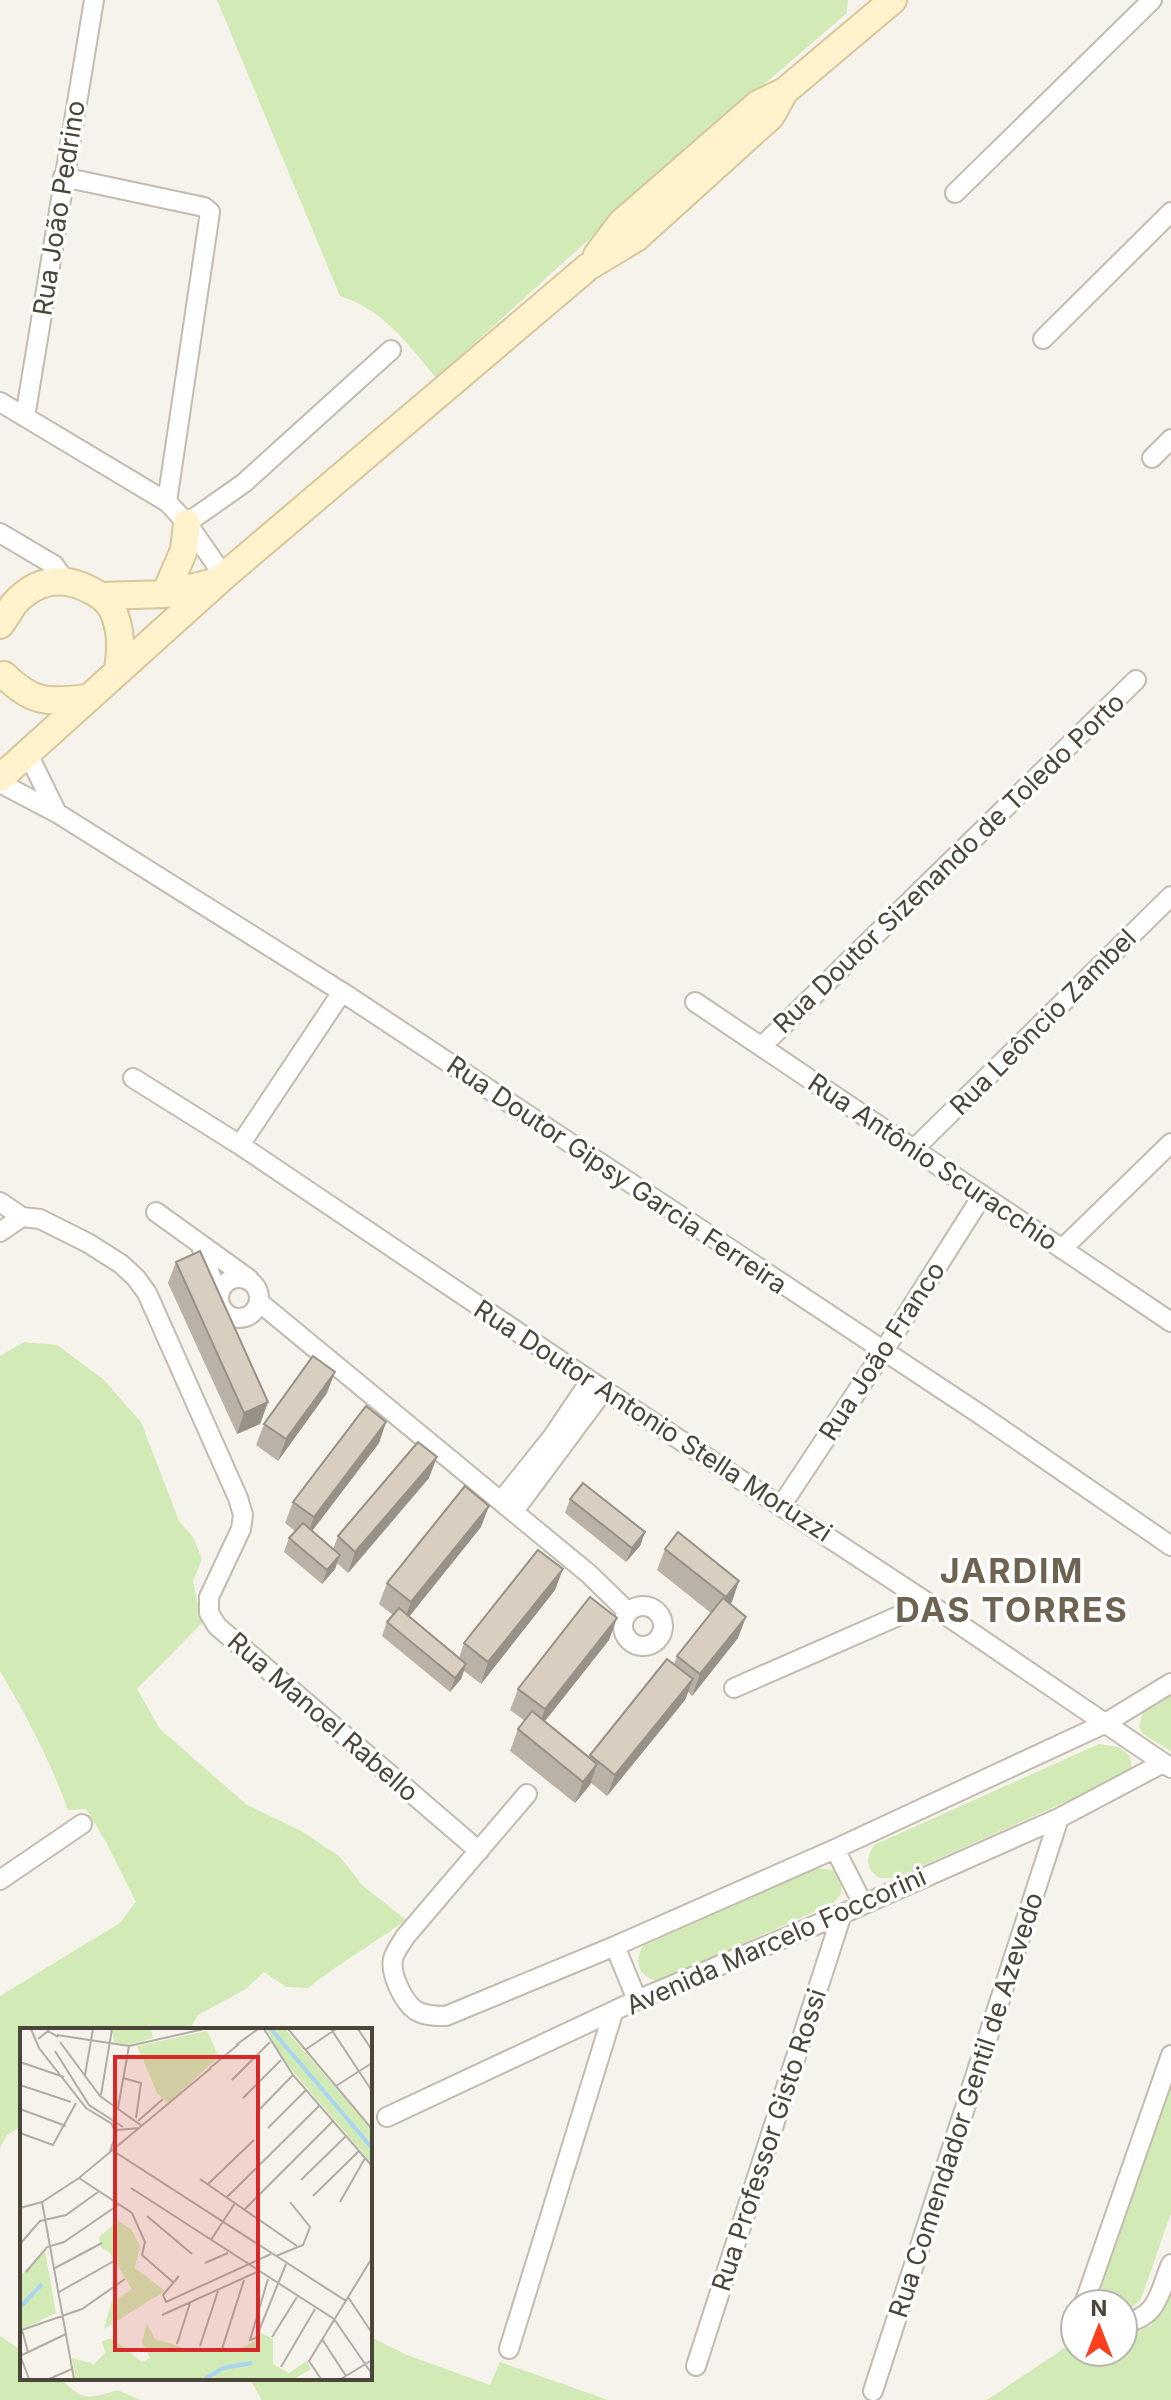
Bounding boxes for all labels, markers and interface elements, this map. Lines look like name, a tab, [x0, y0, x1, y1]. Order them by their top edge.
street label: Rua João Pedrino	[26, 98, 91, 318]
street label: Rua Doutor Sizenando de Toledo Porto	[767, 686, 1131, 1039]
street label: Rua Leôncio Zambel	[943, 922, 1142, 1121]
street label: Rua Doutor Gipsy Garcia Ferreira	[441, 1049, 793, 1300]
street label: Rua Antônio Scuracchio	[803, 1067, 1064, 1257]
street label: Rua João Franco	[812, 1255, 951, 1446]
street label: Rua Doutor Antonio Stella Moruzzi	[469, 1293, 838, 1548]
district label: JARDIM DAS TORRES	[895, 1550, 1129, 1630]
street label: Rua Manoel Rabello	[222, 1625, 425, 1808]
street label: Avenida Marcelo Foccorini	[621, 1860, 931, 2021]
street label: Rua Comendador Gentil de Azevedo	[882, 1888, 1049, 2321]
street label: Rua Professor Gisto Rossi	[705, 1985, 832, 2295]
inset map	[20, 2028, 372, 2380]
north arrow	[1059, 2288, 1139, 2368]
text: N	[1091, 2295, 1107, 2321]

